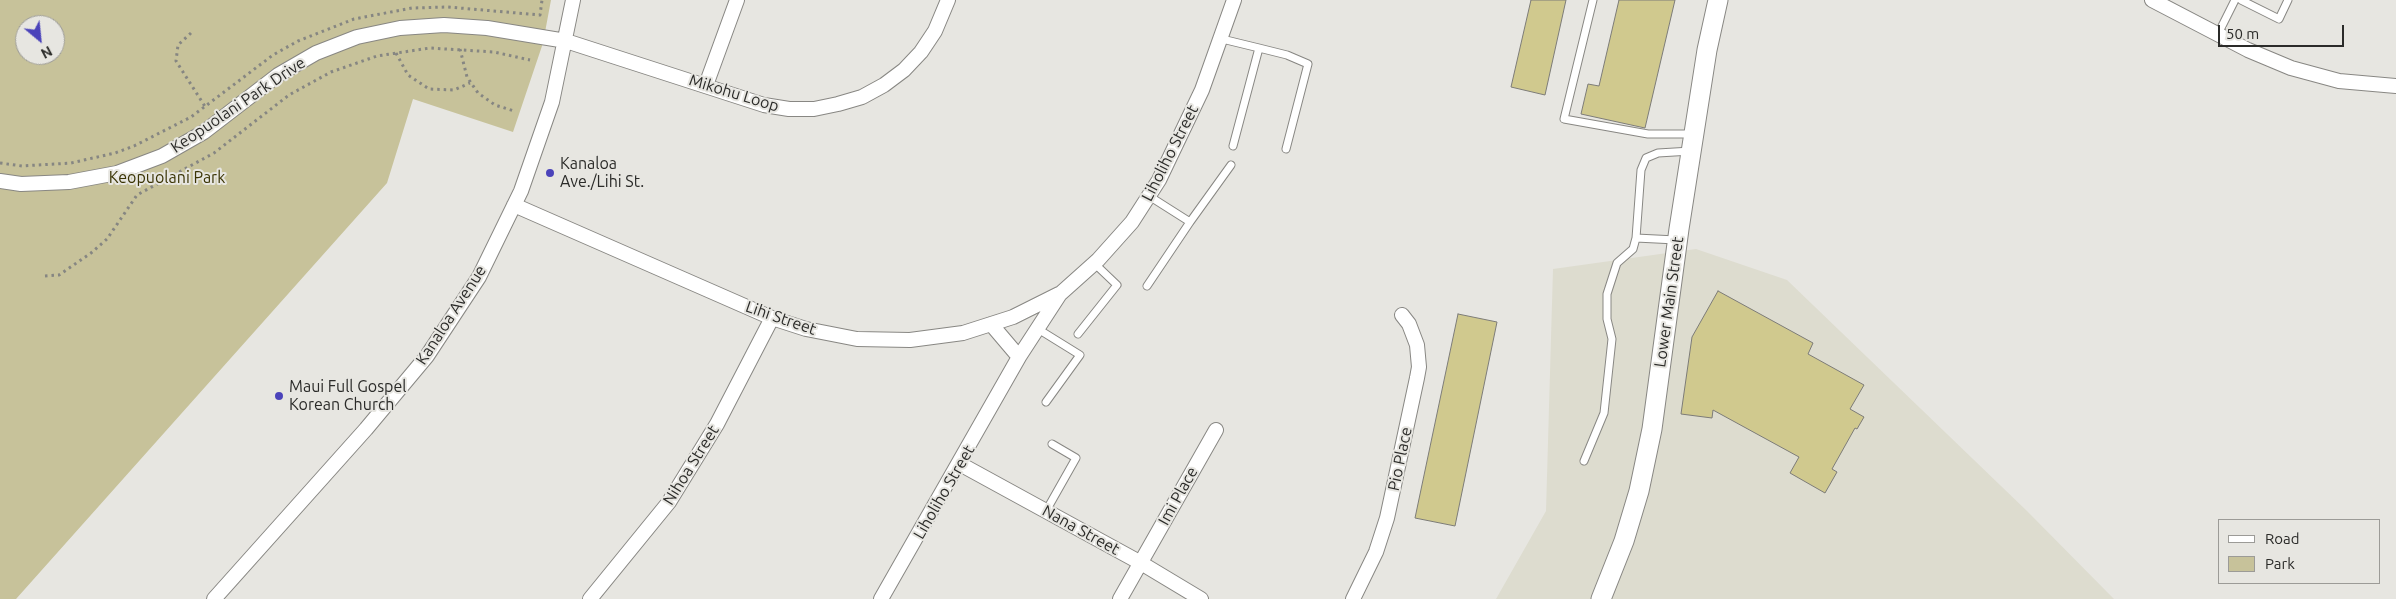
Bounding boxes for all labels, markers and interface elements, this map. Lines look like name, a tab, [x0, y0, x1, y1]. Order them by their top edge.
north arrow	[15, 15, 65, 65]
scale bar	[2221, 15, 2347, 47]
text: 50 m	[2226, 25, 2259, 42]
text: N	[38, 43, 55, 62]
street label: Keopuolani Park Drive	[167, 53, 309, 157]
street label: Mikohu Loop	[687, 70, 781, 116]
street label: Liholiho Street	[1138, 102, 1202, 204]
place label: Kanaloa Ave./Lihi St.	[560, 154, 644, 192]
marker: Kanaloa Ave./Lihi St.	[544, 167, 556, 179]
park label: Keopuolani Park	[109, 168, 225, 188]
street label: Lower Main Street	[1650, 235, 1688, 369]
street label: Kanaloa Avenue	[412, 262, 490, 368]
street label: Lihi Street	[743, 297, 819, 339]
place label: Maui Full Gospel Korean Church	[289, 377, 406, 415]
marker: Maui Full Gospel Korean Church	[273, 390, 285, 402]
street label: Nihoa Street	[659, 422, 723, 508]
street label: Pio Place	[1384, 425, 1416, 493]
street label: Liholiho Street	[909, 442, 979, 542]
street label: Imi Place	[1154, 463, 1202, 529]
street label: Nana Street	[1039, 501, 1123, 559]
legend	[2218, 519, 2381, 584]
text: Road	[2265, 530, 2300, 547]
text: Park	[2265, 555, 2295, 572]

